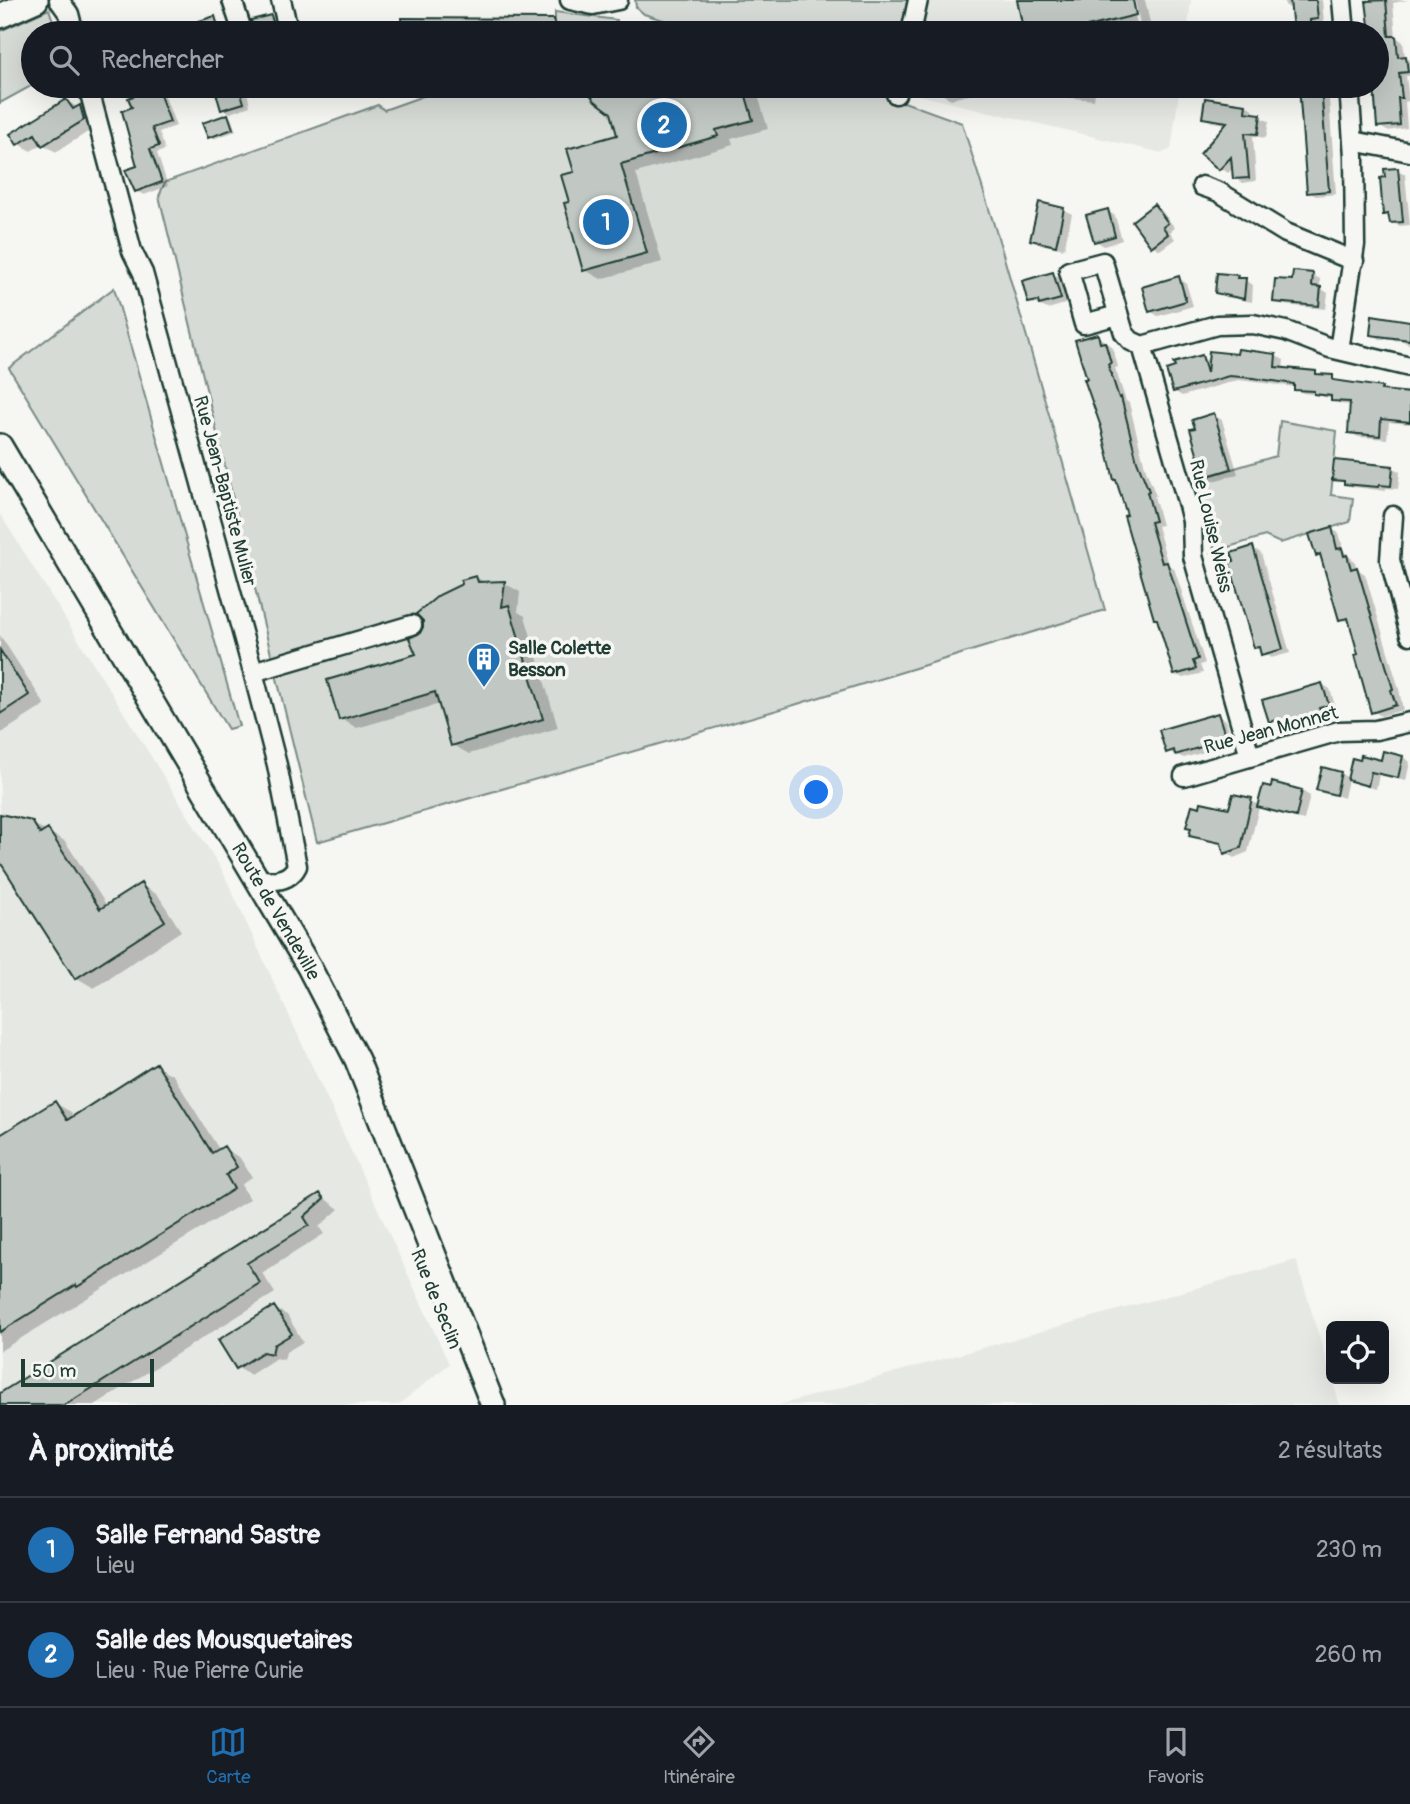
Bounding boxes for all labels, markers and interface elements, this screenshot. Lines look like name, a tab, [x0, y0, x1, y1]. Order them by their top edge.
search box	[21, 21, 1389, 98]
icon: search	[45, 41, 83, 79]
text: Rechercher	[101, 44, 224, 76]
pin: 2	[641, 99, 687, 151]
pin: 1	[583, 196, 629, 248]
street label: Rue Jean-Baptiste Mulier	[188, 393, 262, 589]
street label: Rue Louise Weiss	[1184, 457, 1238, 595]
place label: Salle Colette Besson	[508, 636, 612, 682]
building icon: Salle Colette Besson	[465, 640, 503, 689]
street label: Rue Jean Monnet	[1201, 700, 1341, 759]
your location	[799, 775, 833, 809]
street label: Route de Vendeville	[226, 838, 326, 985]
street label: Rue de Seclin	[405, 1246, 467, 1352]
map controls	[1326, 1321, 1389, 1384]
button: locate	[1326, 1321, 1389, 1384]
scale bar	[21, 1356, 154, 1388]
text: 50 m	[32, 1359, 76, 1383]
text: À proximité	[28, 1432, 174, 1469]
text: 2 résultats	[1278, 1436, 1382, 1465]
text: Salle Fernand Sastre	[95, 1519, 320, 1551]
text: 1	[47, 1535, 56, 1564]
text: 230 m	[1316, 1535, 1382, 1564]
text: Lieu	[95, 1551, 135, 1580]
text: Salle des Mousquetaires	[95, 1624, 352, 1656]
text: 2	[45, 1640, 57, 1669]
text: 260 m	[1315, 1640, 1382, 1669]
text: Lieu · Rue Pierre Curie	[95, 1656, 303, 1685]
tab: Carte	[206, 1723, 251, 1789]
tab: Itinéraire	[663, 1723, 735, 1789]
tab: Favoris	[1147, 1723, 1204, 1789]

